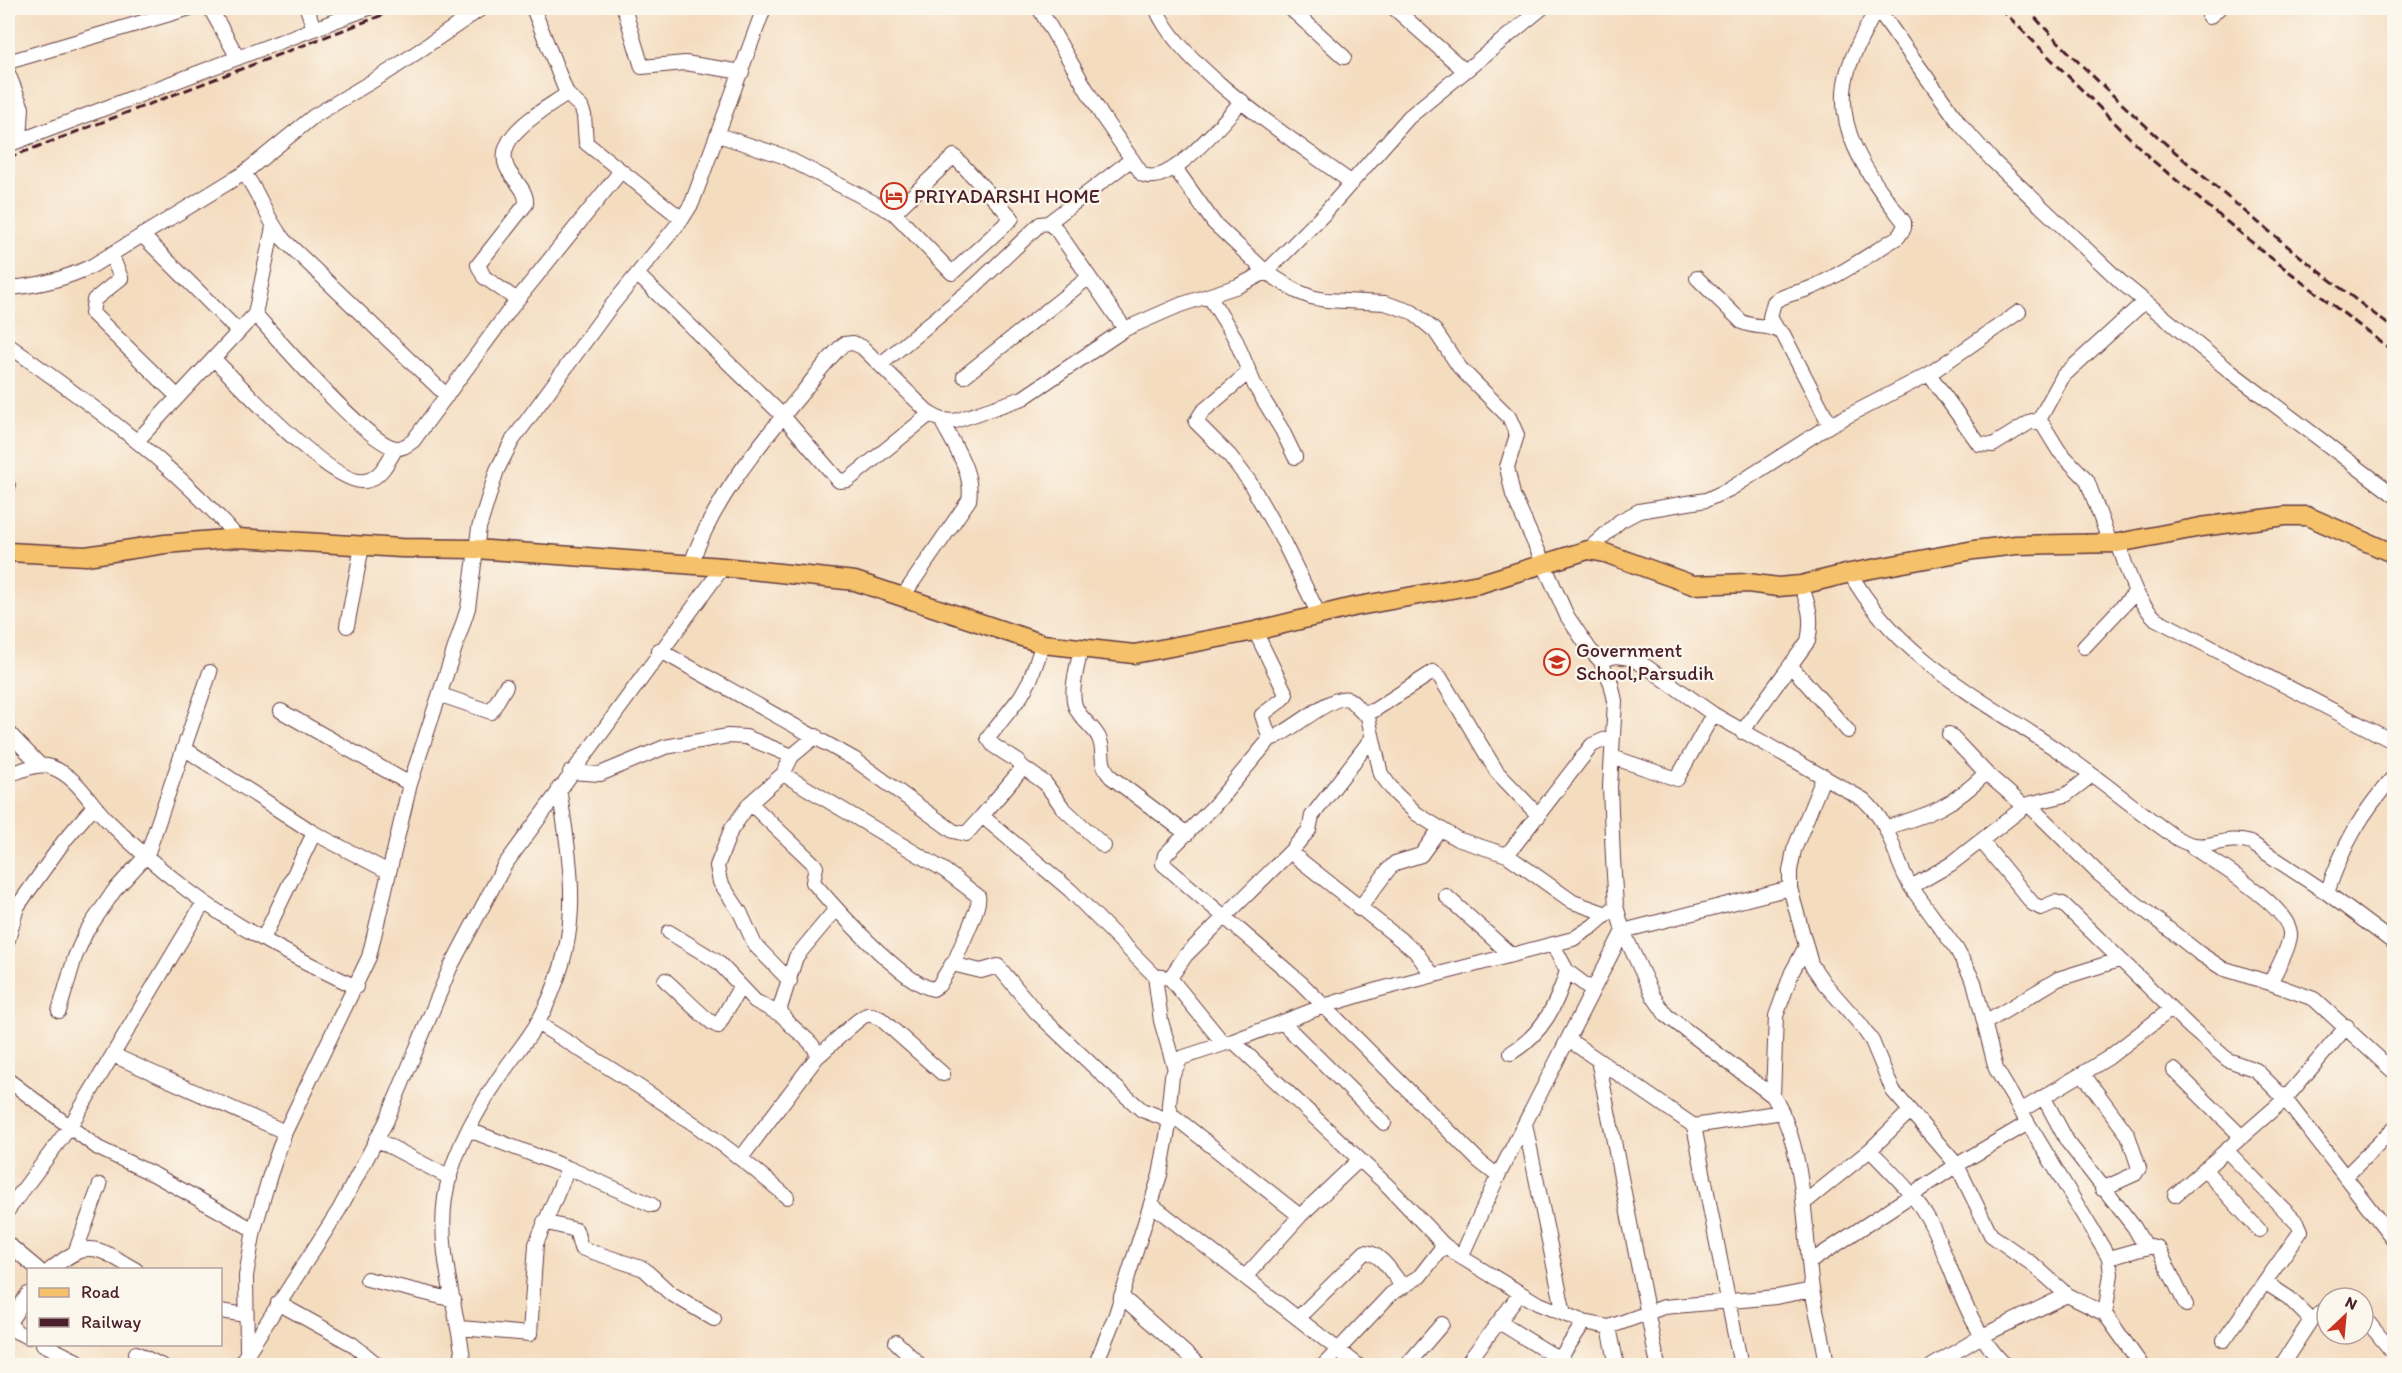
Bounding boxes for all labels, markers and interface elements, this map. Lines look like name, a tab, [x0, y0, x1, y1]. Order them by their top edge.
hotel icon: PRIYADARSHI HOME	[879, 181, 909, 211]
place label: PRIYADARSHI HOME	[914, 184, 1100, 208]
place label: Government School,Parsudih	[1576, 638, 1714, 685]
school or university icon: Government School,Parsudih	[1542, 647, 1572, 677]
legend	[27, 1268, 222, 1346]
text: Road	[81, 1281, 120, 1303]
north arrow	[2315, 1286, 2375, 1346]
text: N	[2342, 1292, 2360, 1314]
text: Railway	[81, 1311, 142, 1333]

